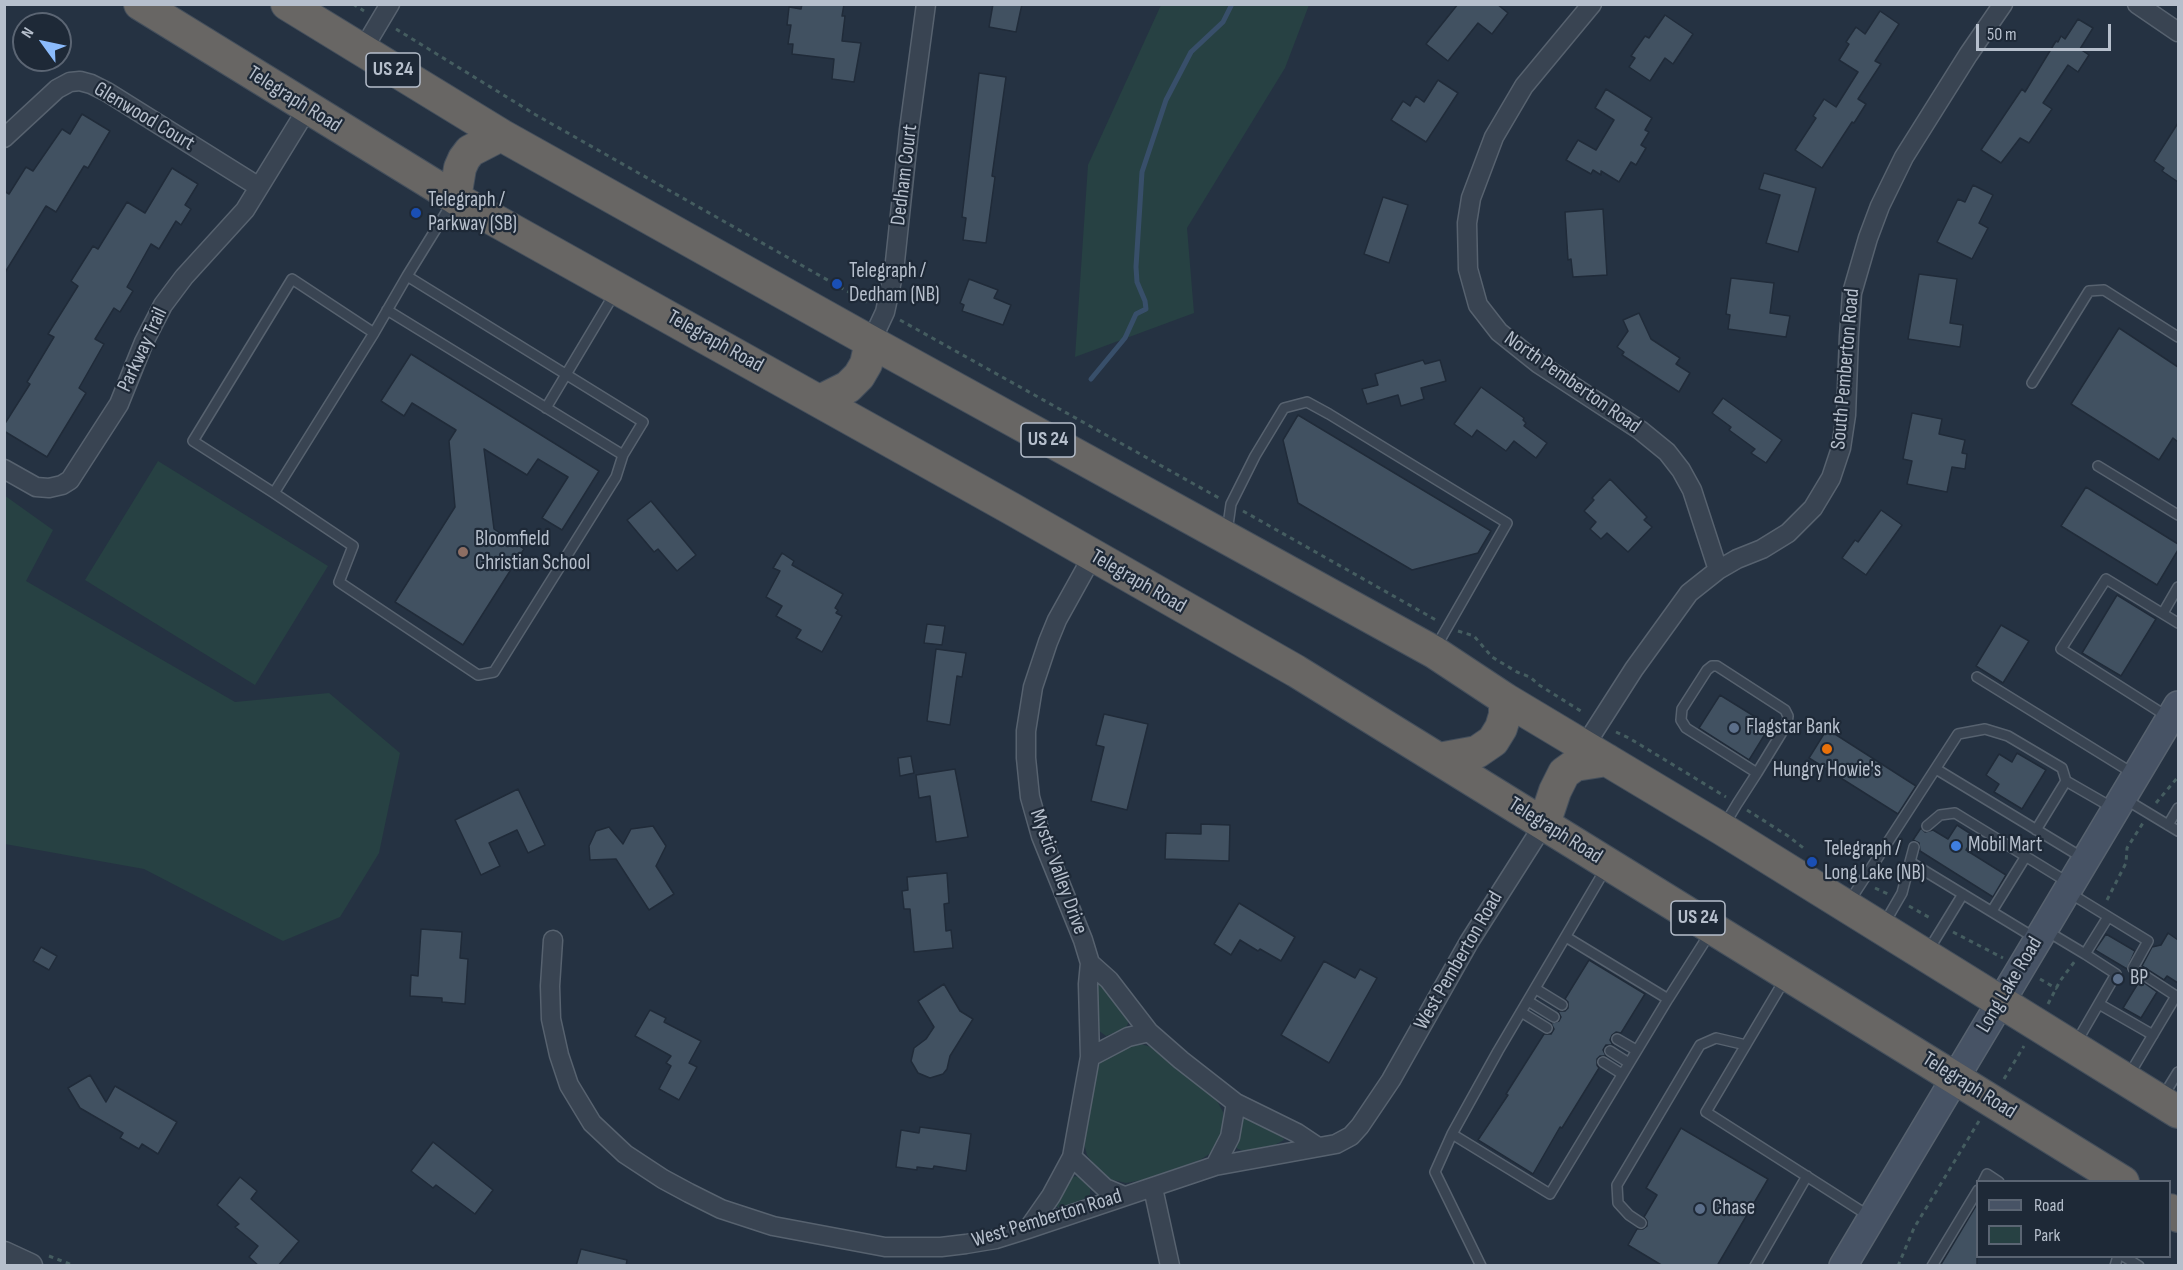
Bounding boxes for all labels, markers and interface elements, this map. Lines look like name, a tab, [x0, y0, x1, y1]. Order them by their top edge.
north arrow	[12, 12, 72, 72]
scale bar	[1979, 12, 2114, 50]
text: N	[18, 24, 38, 42]
text: 50 m	[1987, 24, 2017, 45]
road number: US 24	[366, 53, 420, 87]
street label: Telegraph Road	[242, 61, 346, 139]
street label: Glenwood Court	[89, 77, 199, 157]
street label: Dedham Court	[886, 123, 924, 227]
place label: Telegraph / Parkway (SB)	[428, 188, 517, 238]
marker: Telegraph / Parkway (SB)	[409, 206, 423, 220]
place label: Telegraph / Dedham (NB)	[849, 259, 940, 309]
marker: Telegraph / Dedham (NB)	[830, 277, 844, 291]
street label: South Pemberton Road	[1826, 287, 1866, 451]
street label: Parkway Trail	[113, 304, 173, 396]
street label: Telegraph Road	[662, 305, 768, 379]
street label: North Pemberton Road	[1499, 327, 1645, 439]
road number: US 24	[1021, 423, 1075, 457]
place label: Bloomfield Christian School	[475, 527, 590, 577]
marker: Bloomfield Christian School	[456, 545, 470, 559]
street label: Telegraph Road	[1086, 545, 1190, 619]
place label: Flagstar Bank	[1746, 715, 1840, 741]
marker: Flagstar Bank	[1727, 721, 1741, 735]
marker: Hungry Howie's	[1820, 742, 1834, 756]
place label: Hungry Howie's	[1773, 758, 1881, 784]
street label: Telegraph Road	[1503, 792, 1607, 870]
street label: Mystic Valley Drive	[1024, 806, 1092, 938]
place label: Mobil Mart	[1968, 833, 2042, 859]
place label: Telegraph / Long Lake (NB)	[1824, 837, 1925, 887]
marker: Mobil Mart	[1949, 839, 1963, 853]
marker: Telegraph / Long Lake (NB)	[1805, 855, 1819, 869]
street label: West Pemberton Road	[1409, 887, 1509, 1035]
road number: US 24	[1671, 901, 1725, 935]
street label: Long Lake Road	[1972, 933, 2048, 1037]
place label: BP	[2130, 966, 2148, 992]
marker: BP	[2111, 972, 2125, 986]
street label: Telegraph Road	[1917, 1047, 2021, 1125]
legend	[1976, 1180, 2171, 1258]
street label: West Pemberton Road	[969, 1184, 1125, 1254]
text: Road	[2034, 1195, 2064, 1216]
place label: Chase	[1712, 1196, 1755, 1222]
marker: Chase	[1693, 1202, 1707, 1216]
text: Park	[2034, 1225, 2060, 1246]

